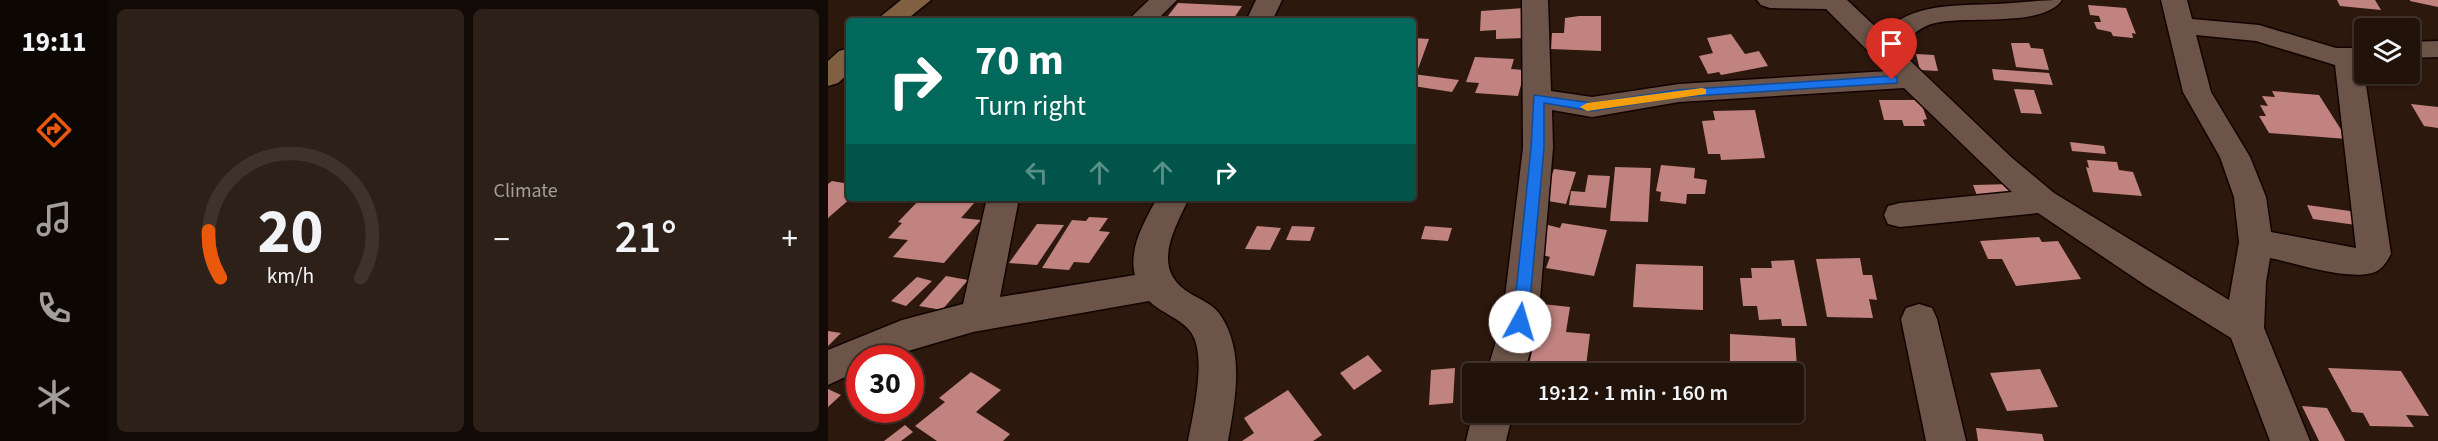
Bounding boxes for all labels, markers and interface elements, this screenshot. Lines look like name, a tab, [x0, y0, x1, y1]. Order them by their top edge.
pin	[1866, 18, 1917, 80]
map controls	[2354, 18, 2420, 84]
button: layers	[2354, 18, 2420, 84]
text: 19:11	[21, 23, 87, 62]
icon: arrive	[1875, 27, 1908, 60]
text: 70 m	[975, 31, 1064, 91]
icon: right	[876, 42, 954, 120]
text: Turn right	[975, 87, 1086, 126]
icon: directions	[33, 109, 75, 151]
icon: left	[1020, 156, 1053, 189]
icon: ahead	[1083, 156, 1116, 189]
icon: ahead	[1146, 156, 1179, 189]
icon: right	[1209, 156, 1242, 189]
text: Climate	[494, 177, 558, 205]
text: 20	[257, 188, 323, 277]
icon: music	[33, 198, 75, 240]
text: 21°	[615, 206, 677, 270]
text: −	[494, 216, 510, 263]
text: +	[782, 216, 798, 263]
text: km/h	[266, 261, 314, 292]
icon: phone	[33, 287, 75, 329]
position arrow	[1488, 290, 1552, 354]
speed limit sign: 30	[846, 345, 924, 423]
icon: climate	[33, 376, 75, 418]
text: 19:12 · 1 min · 160 m	[1538, 377, 1728, 409]

